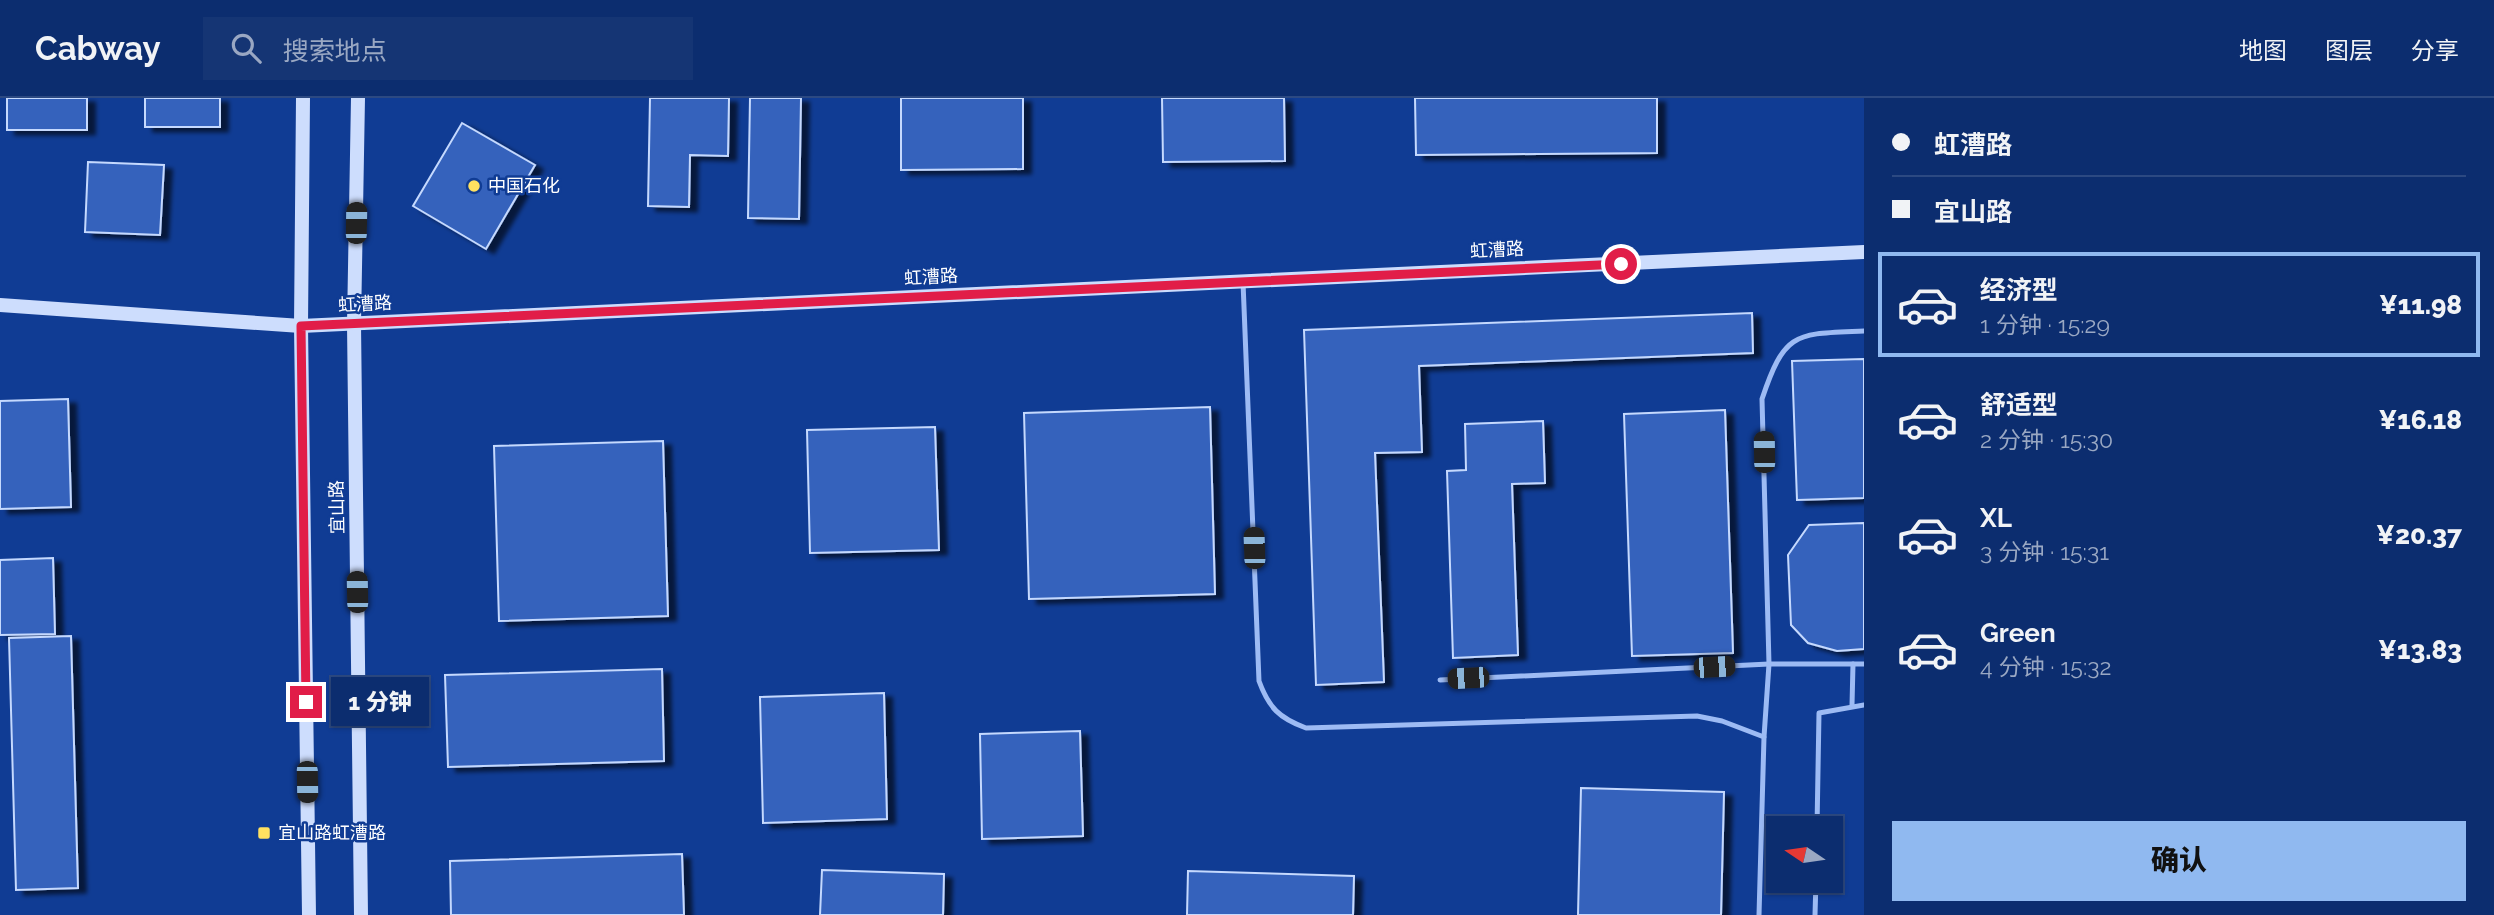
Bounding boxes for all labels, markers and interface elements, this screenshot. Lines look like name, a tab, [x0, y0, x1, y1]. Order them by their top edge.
search box	[203, 17, 693, 80]
text: Cabway	[35, 29, 161, 68]
icon: search	[227, 29, 265, 67]
text: 搜索地点	[283, 36, 387, 66]
text: 地图	[2239, 36, 2287, 65]
text: 图层	[2325, 36, 2373, 65]
text: 分享	[2411, 36, 2459, 65]
text: 虹漕路	[1934, 130, 2012, 160]
place label: 中国石化	[488, 175, 560, 196]
marker: 中国石化	[466, 178, 482, 194]
text: 宜山路	[1934, 197, 2012, 227]
car	[346, 202, 367, 244]
street label: 虹漕路	[1469, 238, 1524, 261]
route start	[1605, 248, 1637, 280]
street label: 虹漕路	[903, 265, 958, 288]
icon: car	[1896, 273, 1959, 336]
text: 经济型	[1980, 275, 2058, 305]
text: ¥11.98	[2379, 290, 2462, 320]
street label: 虹漕路	[337, 292, 392, 315]
text: 1 分钟 · 15:29	[1980, 311, 2110, 338]
icon: car	[1896, 388, 1959, 451]
text: 舒适型	[1980, 390, 2058, 420]
text: ¥16.18	[2378, 405, 2462, 435]
text: 2 分钟 · 15:30	[1980, 426, 2113, 453]
car	[1754, 431, 1775, 473]
street label: 宜山路	[326, 480, 347, 534]
icon: car	[1896, 503, 1959, 566]
text: XL	[1980, 503, 2012, 533]
text: ¥20.37	[2376, 520, 2462, 550]
car	[1243, 527, 1266, 569]
text: 3 分钟 · 15:31	[1980, 538, 2109, 565]
car	[347, 571, 368, 613]
icon: car	[1896, 618, 1959, 681]
text: Green	[1980, 618, 2056, 648]
text: ¥13.83	[2378, 635, 2462, 665]
text: 4 分钟 · 15:32	[1980, 653, 2111, 680]
car	[1693, 655, 1736, 679]
car	[1447, 666, 1490, 690]
callout: 1 分钟	[330, 678, 428, 726]
route end	[290, 686, 322, 718]
text: 1 分钟	[348, 688, 412, 715]
car	[297, 761, 318, 803]
north arrow	[1766, 816, 1843, 892]
map controls	[1766, 816, 1843, 893]
button: 确认	[1892, 821, 2466, 901]
place label: 宜山路虹漕路	[278, 822, 386, 843]
marker: 宜山路虹漕路	[256, 825, 272, 841]

